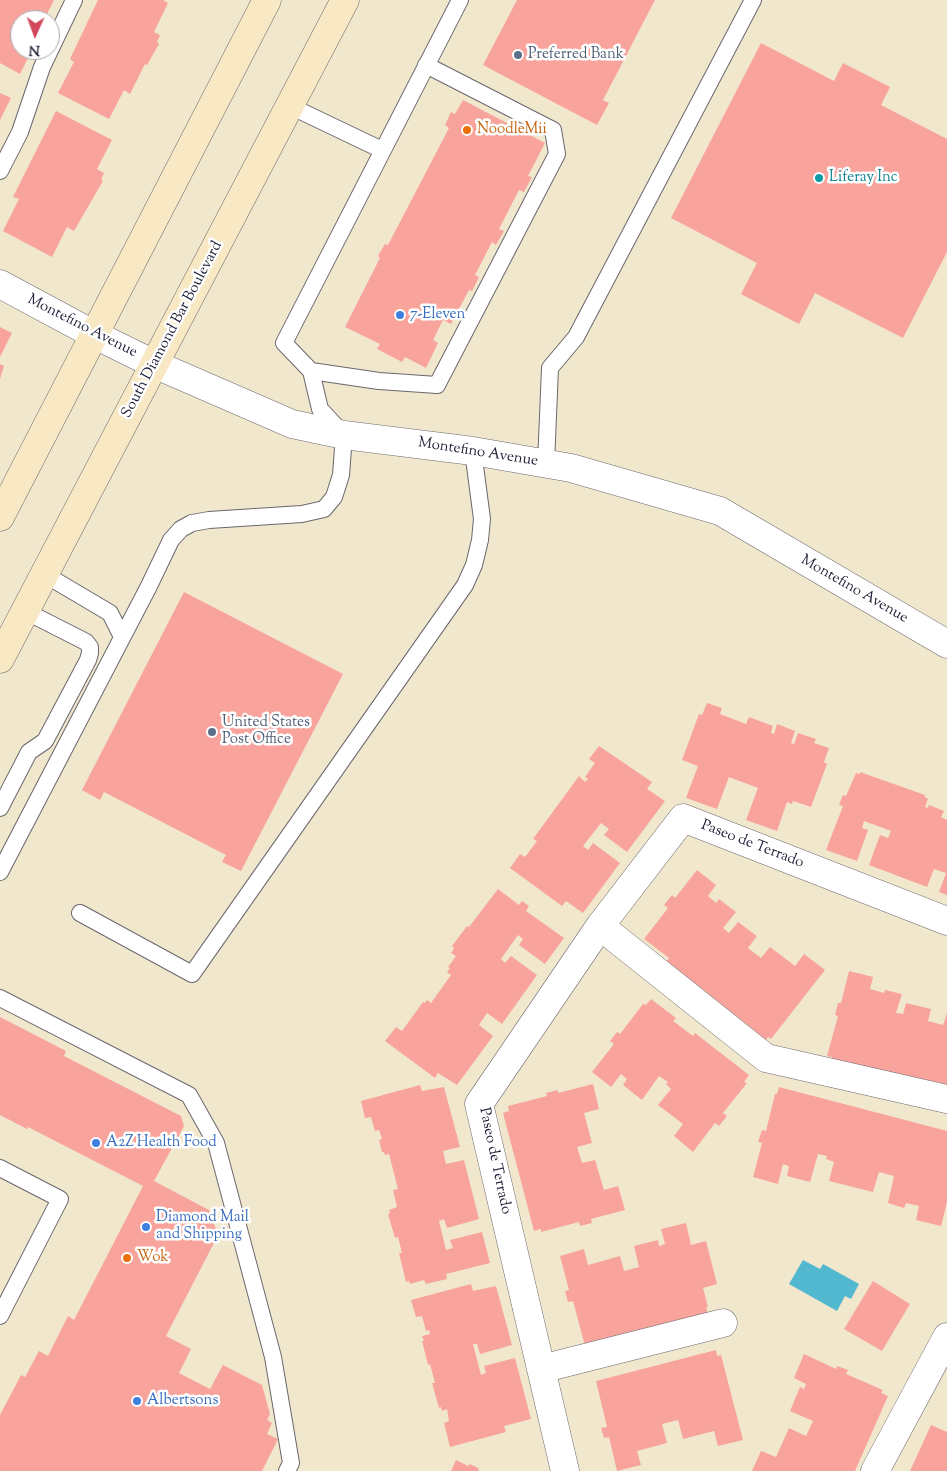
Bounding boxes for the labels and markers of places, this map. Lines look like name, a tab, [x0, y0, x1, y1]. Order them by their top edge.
place label: Preferred Bank	[528, 46, 624, 64]
marker: Preferred Bank	[512, 49, 524, 61]
place label: NoodleMii	[477, 121, 547, 139]
marker: NoodleMii	[461, 124, 473, 136]
place label: Liferay Inc	[829, 169, 898, 187]
marker: Liferay Inc	[813, 172, 825, 184]
place label: 7-Eleven	[410, 306, 465, 324]
marker: 7-Eleven	[394, 309, 406, 321]
place label: United States Post Office	[222, 714, 310, 749]
marker: United States Post Office	[206, 726, 218, 738]
place label: A2Z Health Food	[106, 1134, 217, 1152]
marker: A2Z Health Food	[90, 1137, 102, 1149]
place label: Diamond Mail and Shipping	[156, 1209, 249, 1244]
marker: Diamond Mail and Shipping	[140, 1221, 152, 1233]
place label: Wok	[137, 1249, 168, 1267]
marker: Wok	[121, 1252, 133, 1264]
place label: Albertsons	[147, 1392, 218, 1410]
marker: Albertsons	[131, 1395, 143, 1407]

